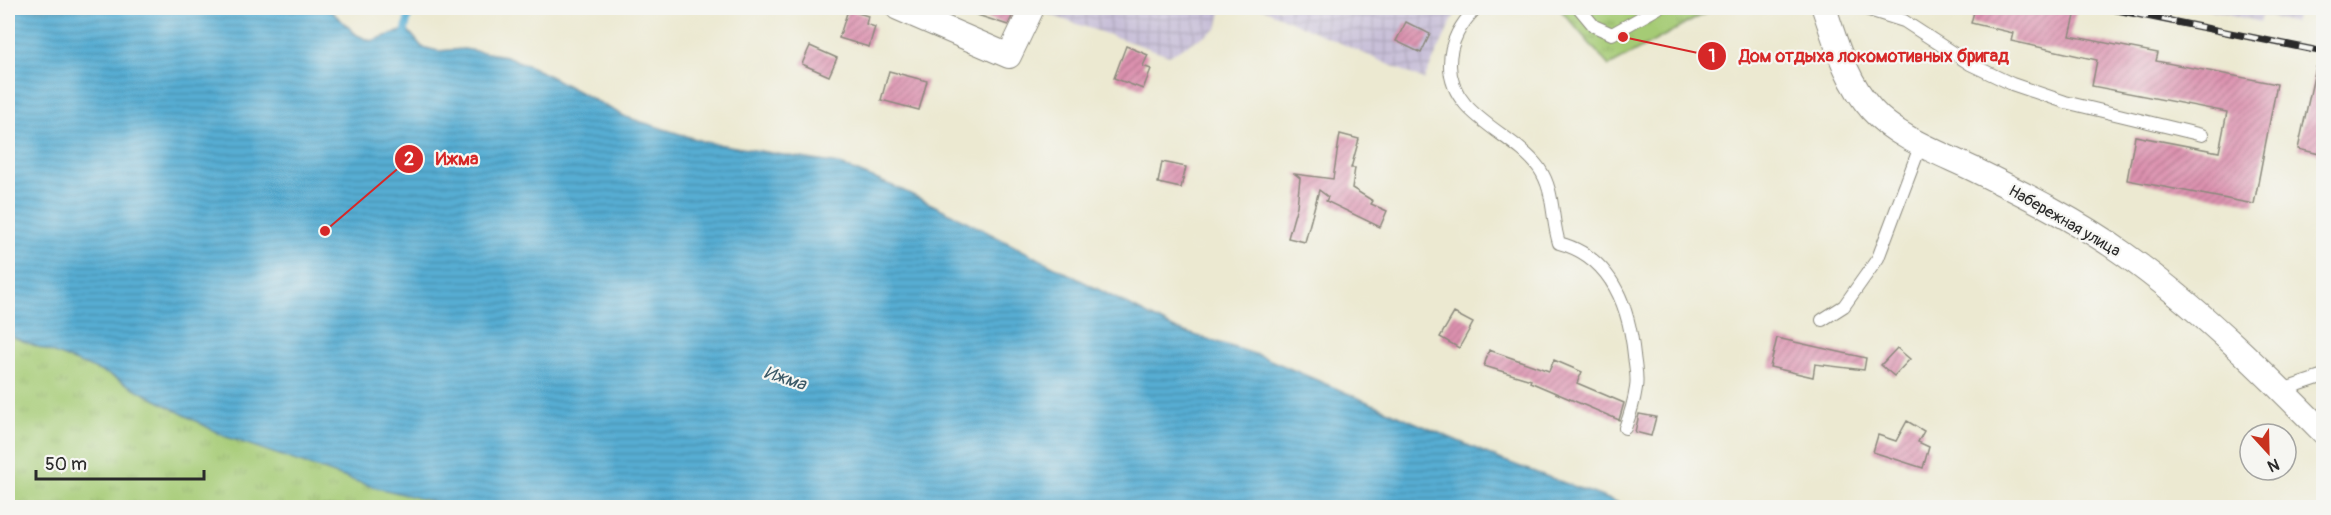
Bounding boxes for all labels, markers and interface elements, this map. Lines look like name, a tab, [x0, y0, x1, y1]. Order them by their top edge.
callout: Дом отдыха локомотивных бригад	[1697, 38, 2021, 74]
text: 1	[1708, 45, 1716, 68]
text: Дом отдыха локомотивных бригад	[1738, 45, 2009, 68]
callout: Ижма	[394, 141, 490, 177]
text: 2	[404, 148, 414, 171]
text: Ижма	[436, 148, 479, 171]
street label: Набережная улица	[2005, 181, 2124, 261]
water label: Ижма	[761, 361, 810, 396]
north arrow	[2238, 422, 2298, 482]
scale bar	[36, 443, 204, 481]
text: 50 m	[45, 453, 87, 476]
text: N	[2264, 454, 2282, 476]

